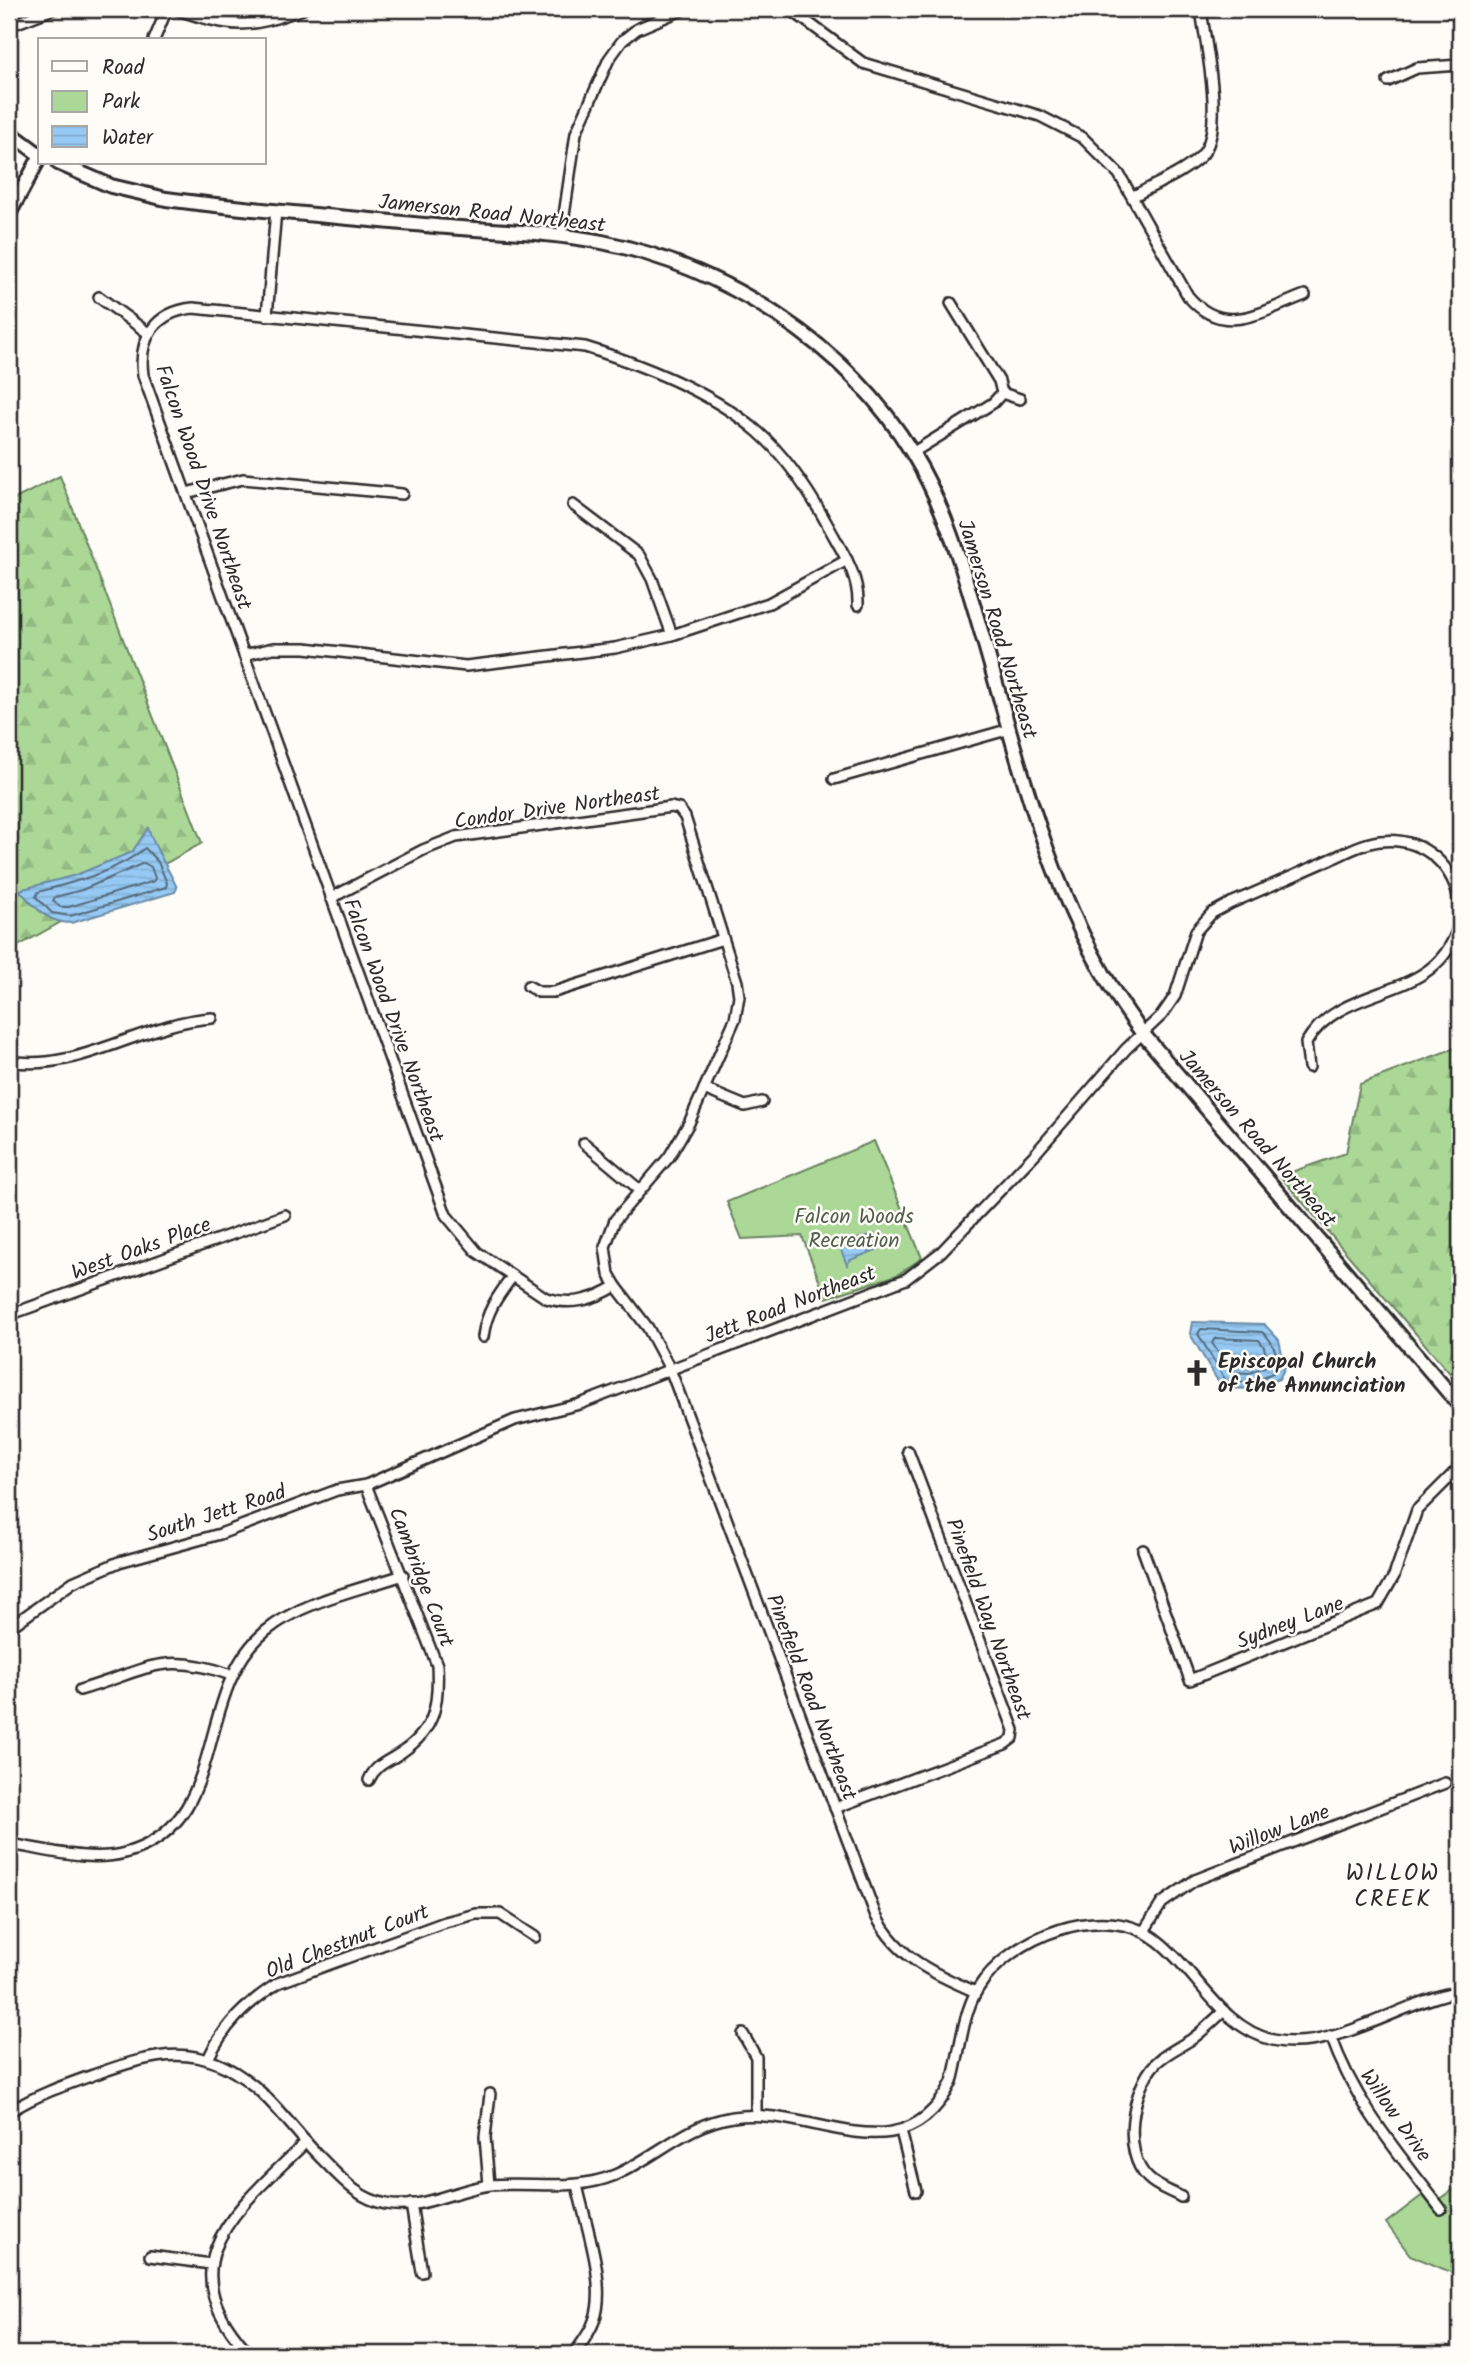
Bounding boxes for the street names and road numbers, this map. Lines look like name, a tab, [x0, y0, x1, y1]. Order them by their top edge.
street label: Jamerson Road Northeast	[377, 186, 608, 243]
street label: Falcon Wood Drive Northeast	[145, 360, 260, 615]
street label: Jamerson Road Northeast	[947, 516, 1046, 744]
street label: Condor Drive Northeast	[452, 778, 663, 839]
street label: Falcon Wood Drive Northeast	[333, 894, 452, 1148]
street label: Jamerson Road Northeast	[1170, 1042, 1345, 1236]
street label: West Oaks Place	[67, 1209, 217, 1290]
street label: Jett Road Northeast	[700, 1257, 882, 1353]
street label: South Jett Road	[143, 1476, 291, 1552]
street label: Cambridge Court	[379, 1503, 463, 1653]
street label: Pinefield Way Northeast	[936, 1514, 1040, 1726]
street label: Sydney Lane	[1232, 1588, 1349, 1659]
street label: Pinefield Road Northeast	[756, 1590, 865, 1806]
street label: Willow Lane	[1224, 1796, 1335, 1865]
street label: Old Chestnut Court	[261, 1896, 435, 1989]
street label: Willow Drive	[1350, 2062, 1439, 2170]

